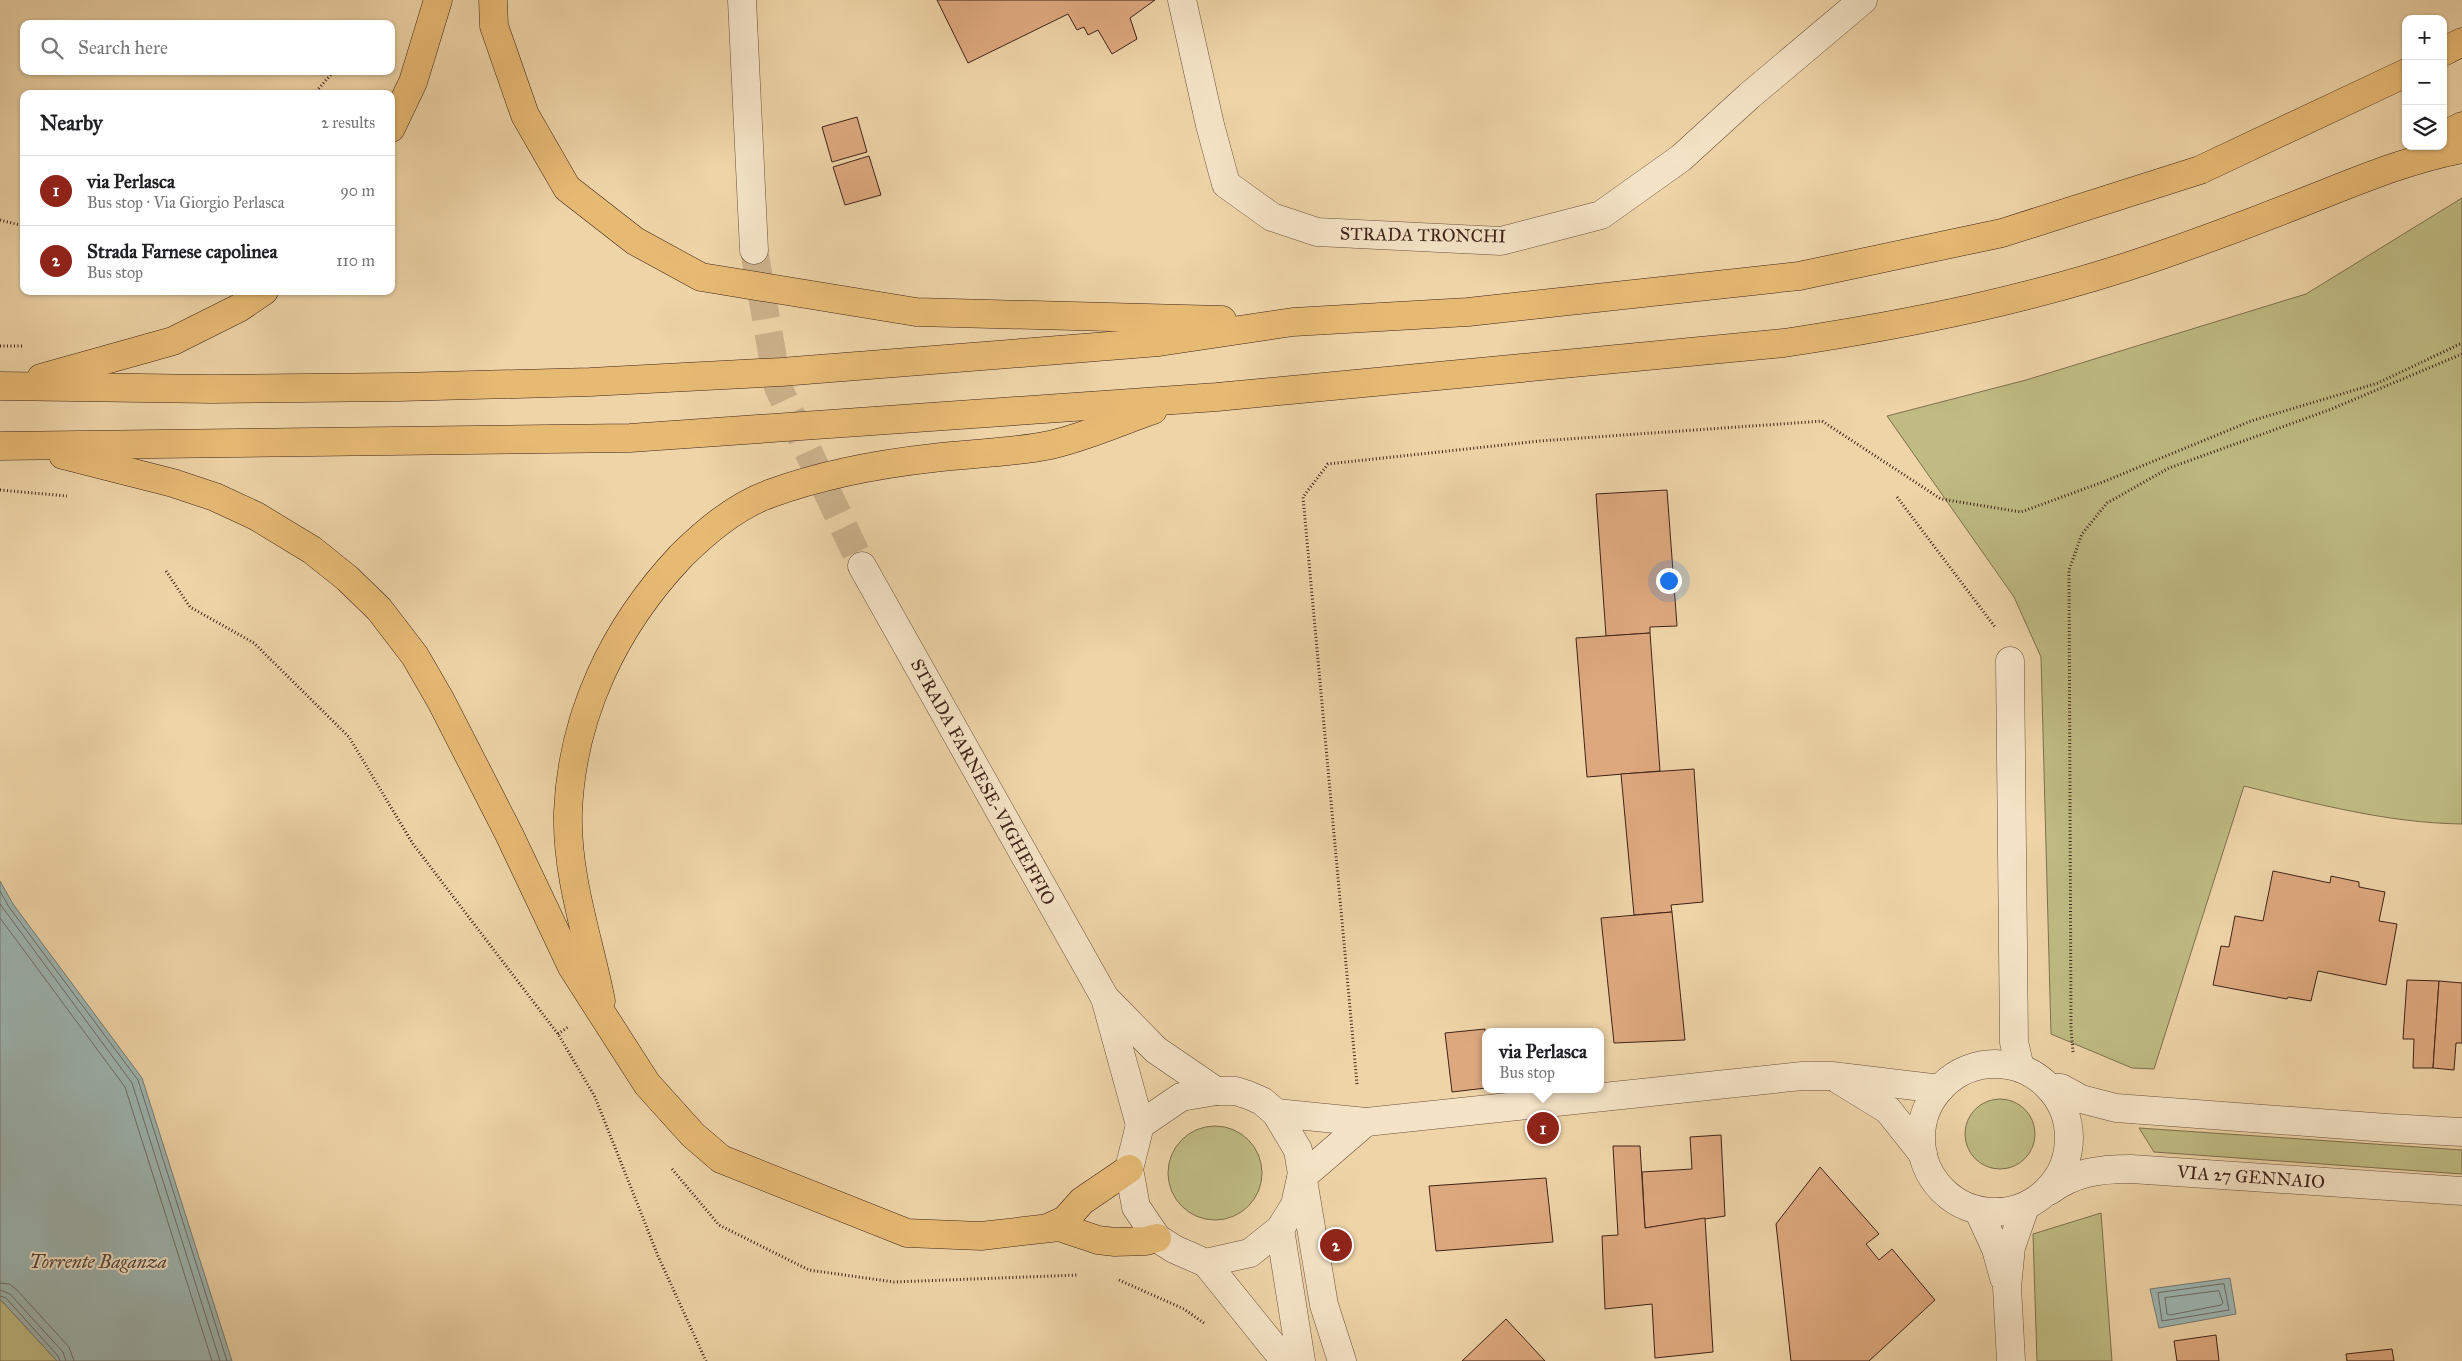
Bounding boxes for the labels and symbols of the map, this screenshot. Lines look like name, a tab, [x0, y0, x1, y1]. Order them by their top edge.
street label: STRADA TRONCHI	[1340, 223, 1507, 247]
your location	[1656, 568, 1682, 594]
street label: STRADA FARNESE-VIGHEFFIO	[906, 655, 1060, 909]
pin: 1	[1527, 1109, 1559, 1147]
street label: VIA 27 GENNAIO	[2175, 1161, 2326, 1193]
pin: 2	[1320, 1226, 1352, 1264]
water label: Torrente Baganza	[29, 1250, 167, 1273]

